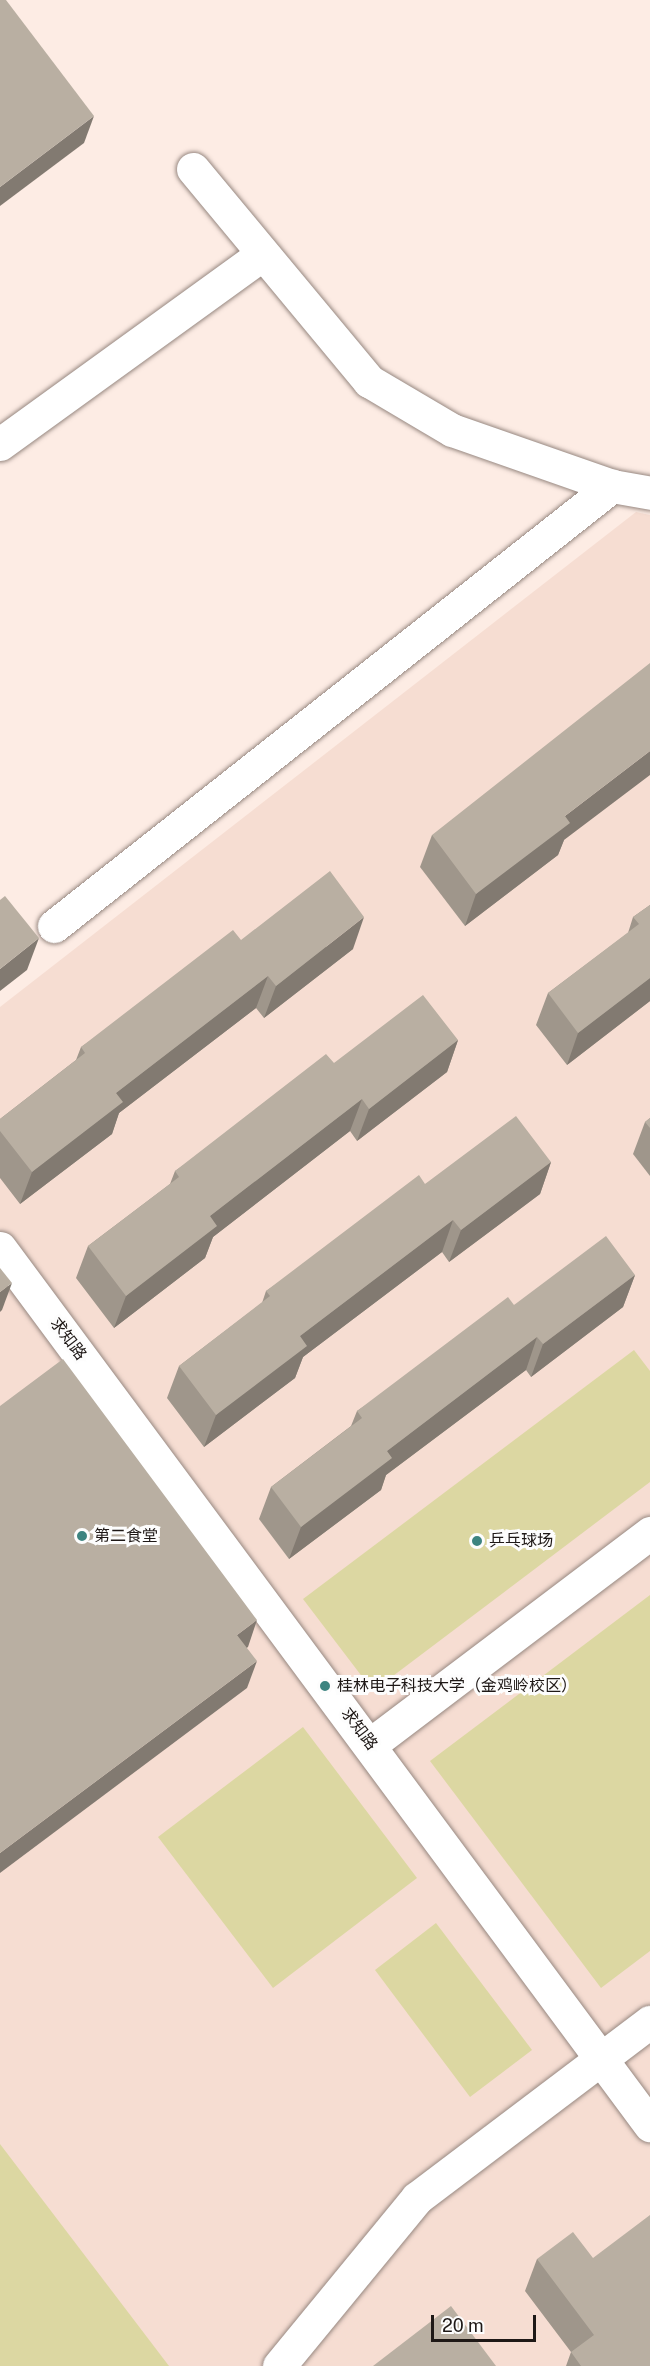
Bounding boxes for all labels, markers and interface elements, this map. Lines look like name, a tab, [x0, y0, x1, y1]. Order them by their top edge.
street label: 求知路	[46, 1314, 90, 1364]
place label: 第二食堂	[94, 1526, 158, 1546]
marker: 第二食堂	[75, 1529, 89, 1543]
place label: 乒乓球场	[489, 1531, 553, 1551]
marker: 乒乓球场	[470, 1534, 484, 1548]
place label: 桂林电子科技大学（金鸡岭校区）	[337, 1676, 577, 1696]
marker: 桂林电子科技大学（金鸡岭校区）	[318, 1679, 332, 1693]
street label: 求知路	[337, 1704, 381, 1754]
scale bar	[434, 2303, 539, 2341]
text: 20 m	[442, 2315, 484, 2336]

